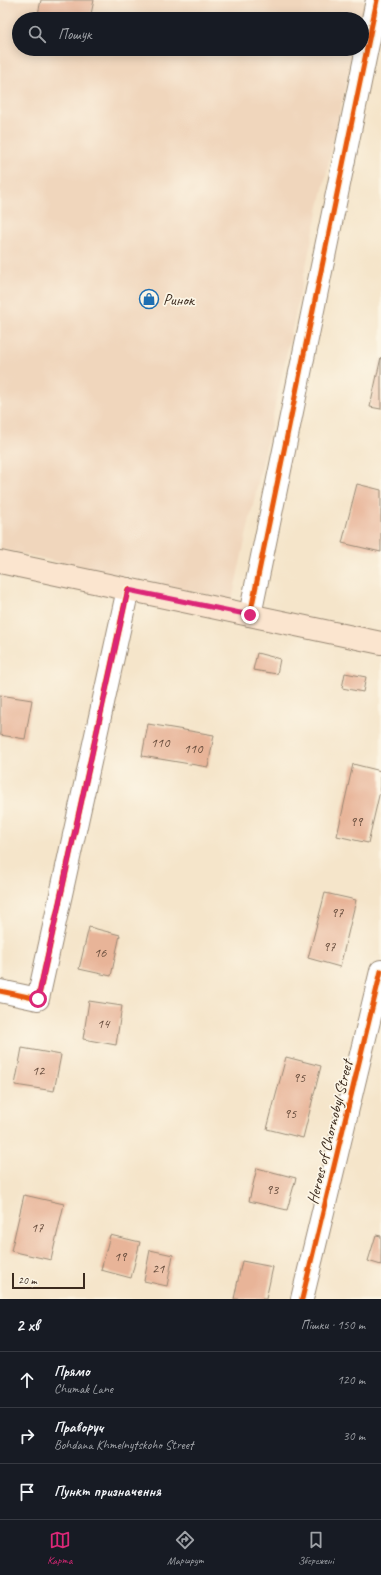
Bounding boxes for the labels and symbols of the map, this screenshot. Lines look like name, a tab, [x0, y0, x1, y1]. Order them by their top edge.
shop icon: Ринок	[138, 288, 160, 310]
place label: Ринок	[163, 290, 195, 310]
route end	[241, 606, 259, 624]
house number: 110	[151, 734, 171, 751]
house number: 110	[184, 740, 204, 757]
house number: 99	[350, 813, 364, 830]
house number: 97	[331, 904, 344, 921]
house number: 97	[323, 938, 336, 955]
house number: 16	[94, 944, 107, 961]
route start	[29, 990, 47, 1008]
house number: 14	[97, 1015, 111, 1032]
street label: Heroes of Chornobyl Street	[302, 1056, 358, 1206]
house number: 12	[32, 1062, 46, 1079]
house number: 95	[293, 1069, 306, 1086]
house number: 95	[284, 1105, 297, 1122]
house number: 93	[266, 1181, 280, 1198]
house number: 17	[31, 1219, 44, 1236]
house number: 19	[114, 1248, 128, 1265]
house number: 21	[152, 1260, 165, 1277]
scale bar	[12, 1271, 85, 1290]

